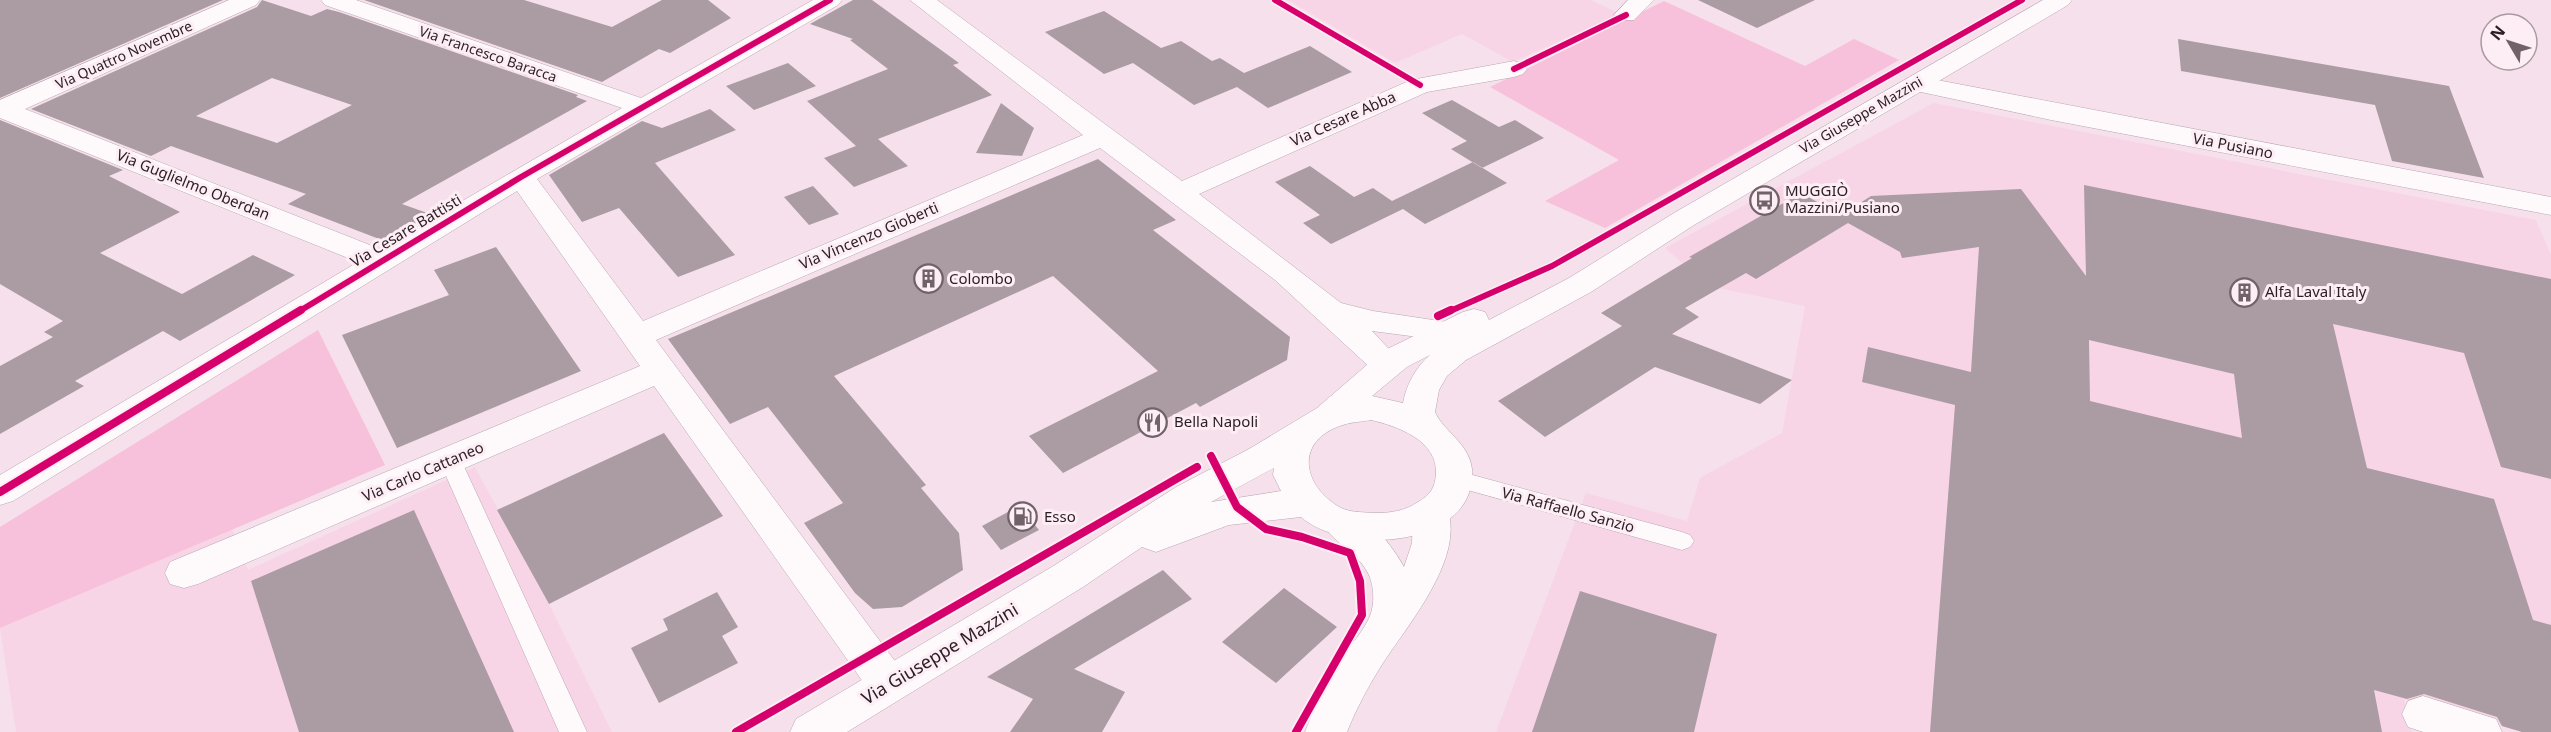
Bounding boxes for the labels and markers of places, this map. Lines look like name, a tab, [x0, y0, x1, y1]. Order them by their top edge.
place label: MUGGIÒ Mazzini/Pusiano	[1785, 180, 1900, 217]
bus stop icon: MUGGIÒ Mazzini/Pusiano	[1748, 184, 1780, 216]
building icon: Colombo	[912, 263, 944, 295]
place label: Colombo	[949, 268, 1013, 288]
building icon: Alfa Laval Italy	[2228, 276, 2260, 308]
place label: Alfa Laval Italy	[2265, 281, 2367, 301]
restaurant icon: Bella Napoli	[1137, 406, 1169, 438]
place label: Bella Napoli	[1174, 411, 1258, 431]
fuel station icon: Esso	[1007, 501, 1039, 533]
place label: Esso	[1044, 506, 1076, 526]

